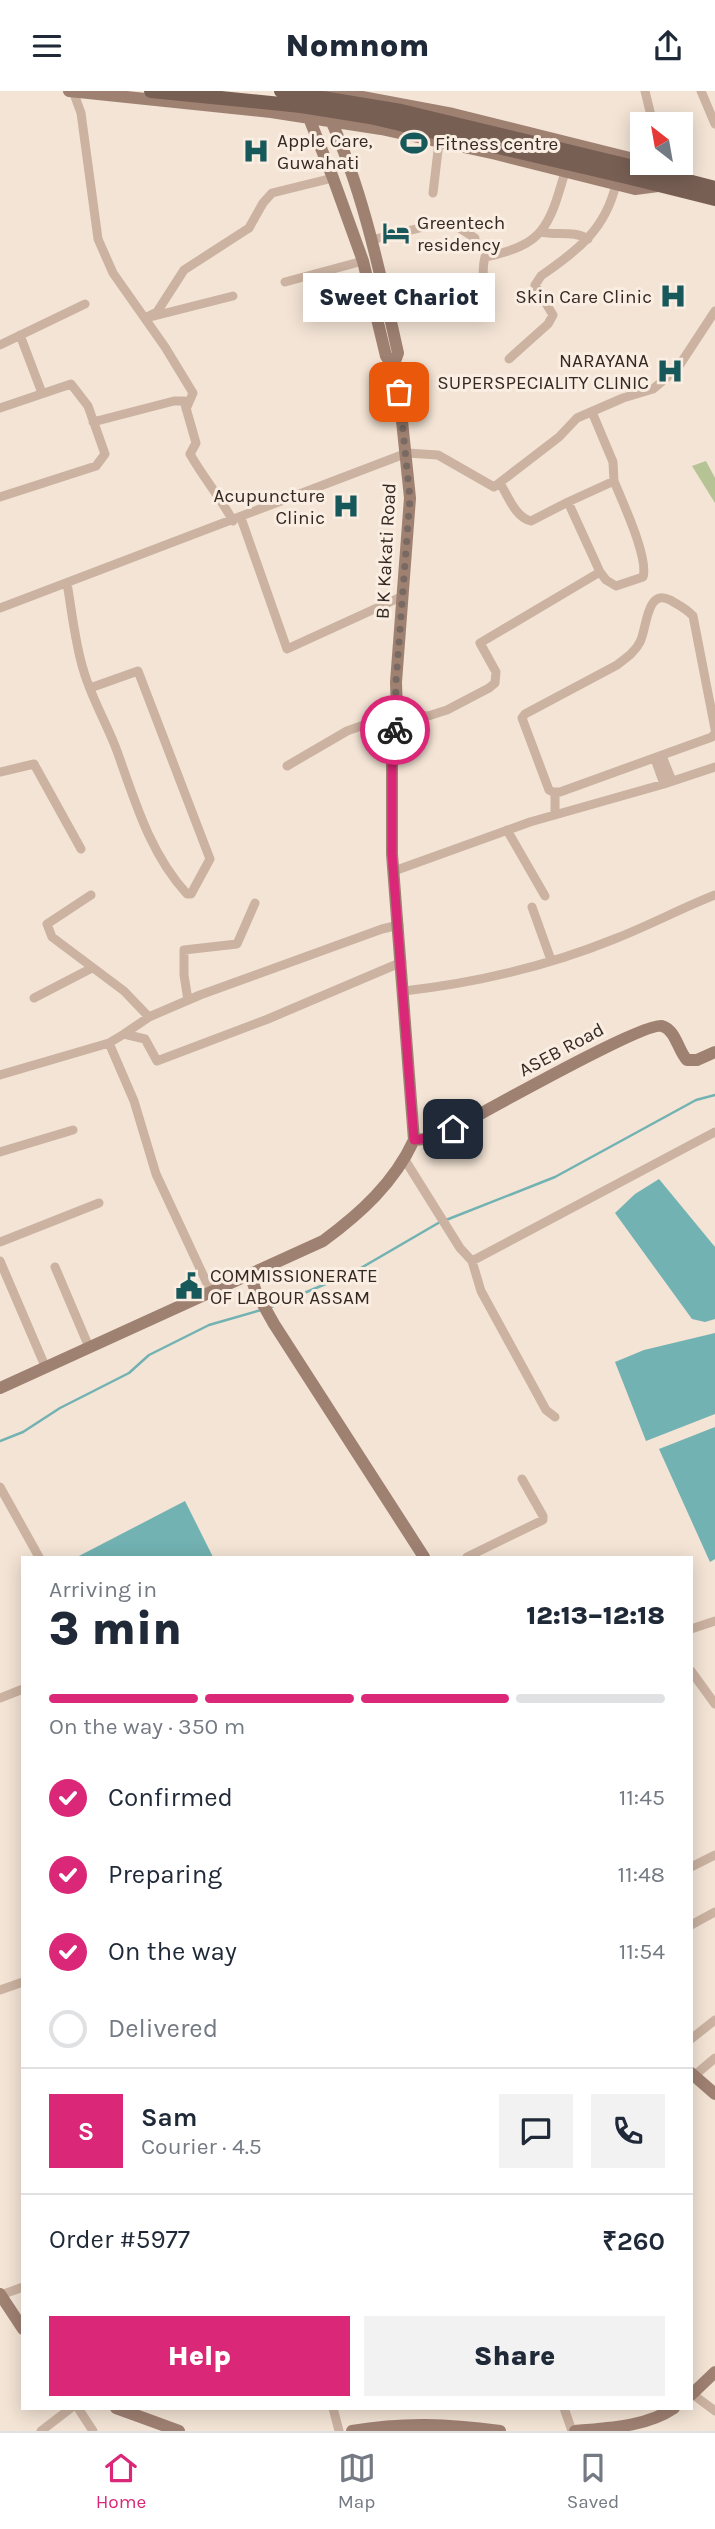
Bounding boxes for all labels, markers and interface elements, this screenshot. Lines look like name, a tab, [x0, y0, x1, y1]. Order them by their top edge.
icon: menu	[28, 27, 66, 65]
text: Nomnom	[286, 27, 429, 64]
icon: share	[649, 27, 687, 65]
north arrow	[630, 112, 693, 175]
map controls	[630, 112, 693, 175]
sports icon: Fitness centre	[399, 128, 429, 158]
place label: Apple Care, Guwahati	[277, 130, 372, 174]
place label: Fitness centre	[435, 133, 558, 155]
hospital icon: Apple Care, Guwahati	[241, 136, 271, 166]
place label: Greentech residency	[417, 212, 505, 256]
hotel icon: Greentech residency	[381, 218, 411, 248]
callout: Sweet Chariot	[303, 273, 495, 322]
hospital icon: Skin Care Clinic	[658, 281, 688, 311]
text: Sweet Chariot	[319, 284, 479, 311]
place label: Skin Care Clinic	[515, 286, 652, 308]
place label: NARAYANA SUPERSPECIALITY CLINIC	[437, 350, 649, 394]
hospital icon: NARAYANA SUPERSPECIALITY CLINIC	[655, 356, 685, 386]
pin	[369, 362, 429, 422]
icon: bag	[380, 373, 418, 411]
street label: B K Kakati Road	[371, 482, 401, 620]
place label: Acupuncture Clinic	[214, 485, 325, 529]
hospital icon: Acupuncture Clinic	[331, 491, 361, 521]
courier	[360, 695, 430, 765]
icon: bike	[376, 711, 414, 749]
street label: ASEB Road	[515, 1018, 608, 1081]
pin	[423, 1099, 483, 1159]
icon: home	[434, 1110, 472, 1148]
place label: COMMISSIONERATE OF LABOUR ASSAM	[210, 1265, 378, 1309]
public building icon: COMMISSIONERATE OF LABOUR ASSAM	[174, 1271, 204, 1301]
text: Arriving in	[49, 1576, 157, 1603]
text: 12:13–12:18	[526, 1600, 665, 1631]
text: 3 min	[49, 1602, 182, 1656]
text: On the way · 350 m	[49, 1713, 245, 1740]
icon: check	[49, 1779, 87, 1817]
text: Confirmed	[108, 1782, 233, 1813]
text: 11:45	[619, 1784, 665, 1811]
icon: check	[49, 1856, 87, 1894]
text: Preparing	[108, 1859, 222, 1890]
text: 11:48	[618, 1861, 665, 1888]
icon: check	[49, 1933, 87, 1971]
text: On the way	[108, 1936, 237, 1967]
text: 11:54	[619, 1938, 665, 1965]
text: Delivered	[108, 2013, 218, 2044]
button: chat	[499, 2094, 573, 2168]
button: phone	[591, 2094, 665, 2168]
text: Sam	[141, 2102, 197, 2133]
text: S	[78, 2116, 94, 2147]
text: Courier · 4.5	[141, 2133, 262, 2160]
text: Order #5977	[49, 2224, 190, 2255]
text: ₹260	[602, 2226, 665, 2257]
button: Help	[49, 2316, 350, 2396]
button: Share	[364, 2316, 665, 2396]
tab: Home	[96, 2449, 146, 2513]
tab: Map	[338, 2449, 376, 2513]
tab: Saved	[567, 2449, 619, 2513]

